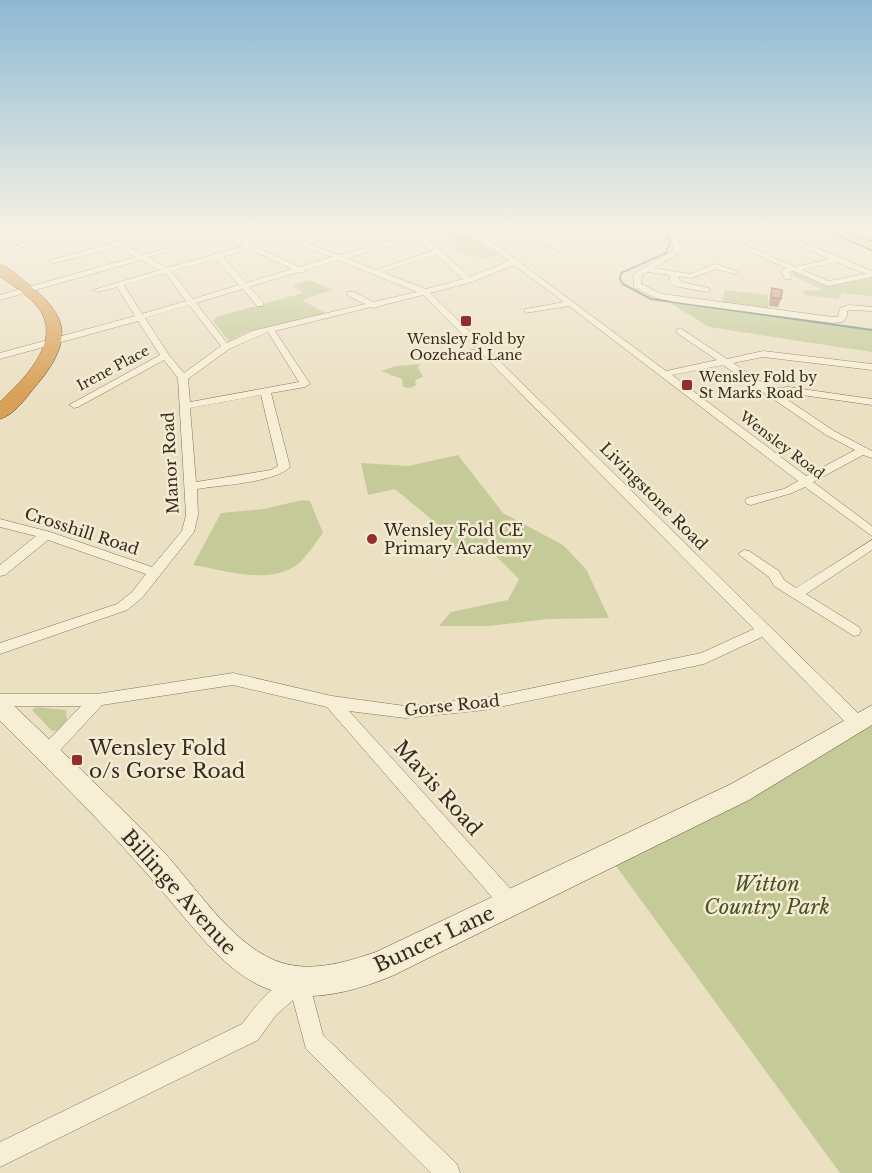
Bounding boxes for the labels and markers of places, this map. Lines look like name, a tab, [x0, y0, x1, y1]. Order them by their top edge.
marker: Wensley Fold by Oozehead Lane	[459, 314, 473, 328]
place label: Wensley Fold by Oozehead Lane	[406, 330, 525, 364]
place label: Wensley Fold by St Marks Road	[698, 368, 817, 402]
marker: Wensley Fold by St Marks Road	[680, 378, 694, 392]
place label: Wensley Fold CE Primary Academy	[383, 520, 533, 558]
marker: Wensley Fold CE Primary Academy	[365, 532, 379, 546]
place label: Wensley Fold o/s Gorse Road	[88, 736, 245, 783]
marker: Wensley Fold o/s Gorse Road	[70, 753, 84, 767]

